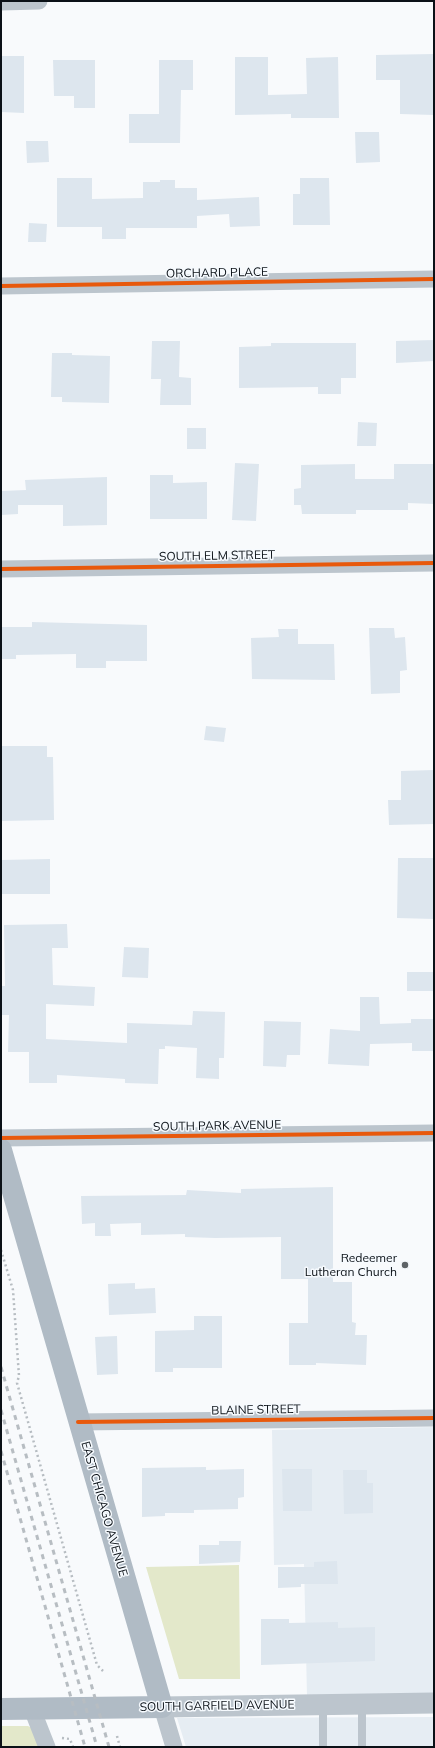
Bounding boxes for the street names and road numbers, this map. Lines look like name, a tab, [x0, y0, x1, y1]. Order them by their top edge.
street label: ORCHARD PLACE	[166, 265, 268, 281]
street label: SOUTH ELM STREET	[159, 548, 275, 564]
street label: SOUTH PARK AVENUE	[153, 1118, 281, 1134]
street label: BLAINE STREET	[211, 1402, 301, 1418]
street label: EAST CHICAGO AVENUE	[78, 1440, 130, 1578]
street label: SOUTH GARFIELD AVENUE	[139, 1697, 295, 1715]

